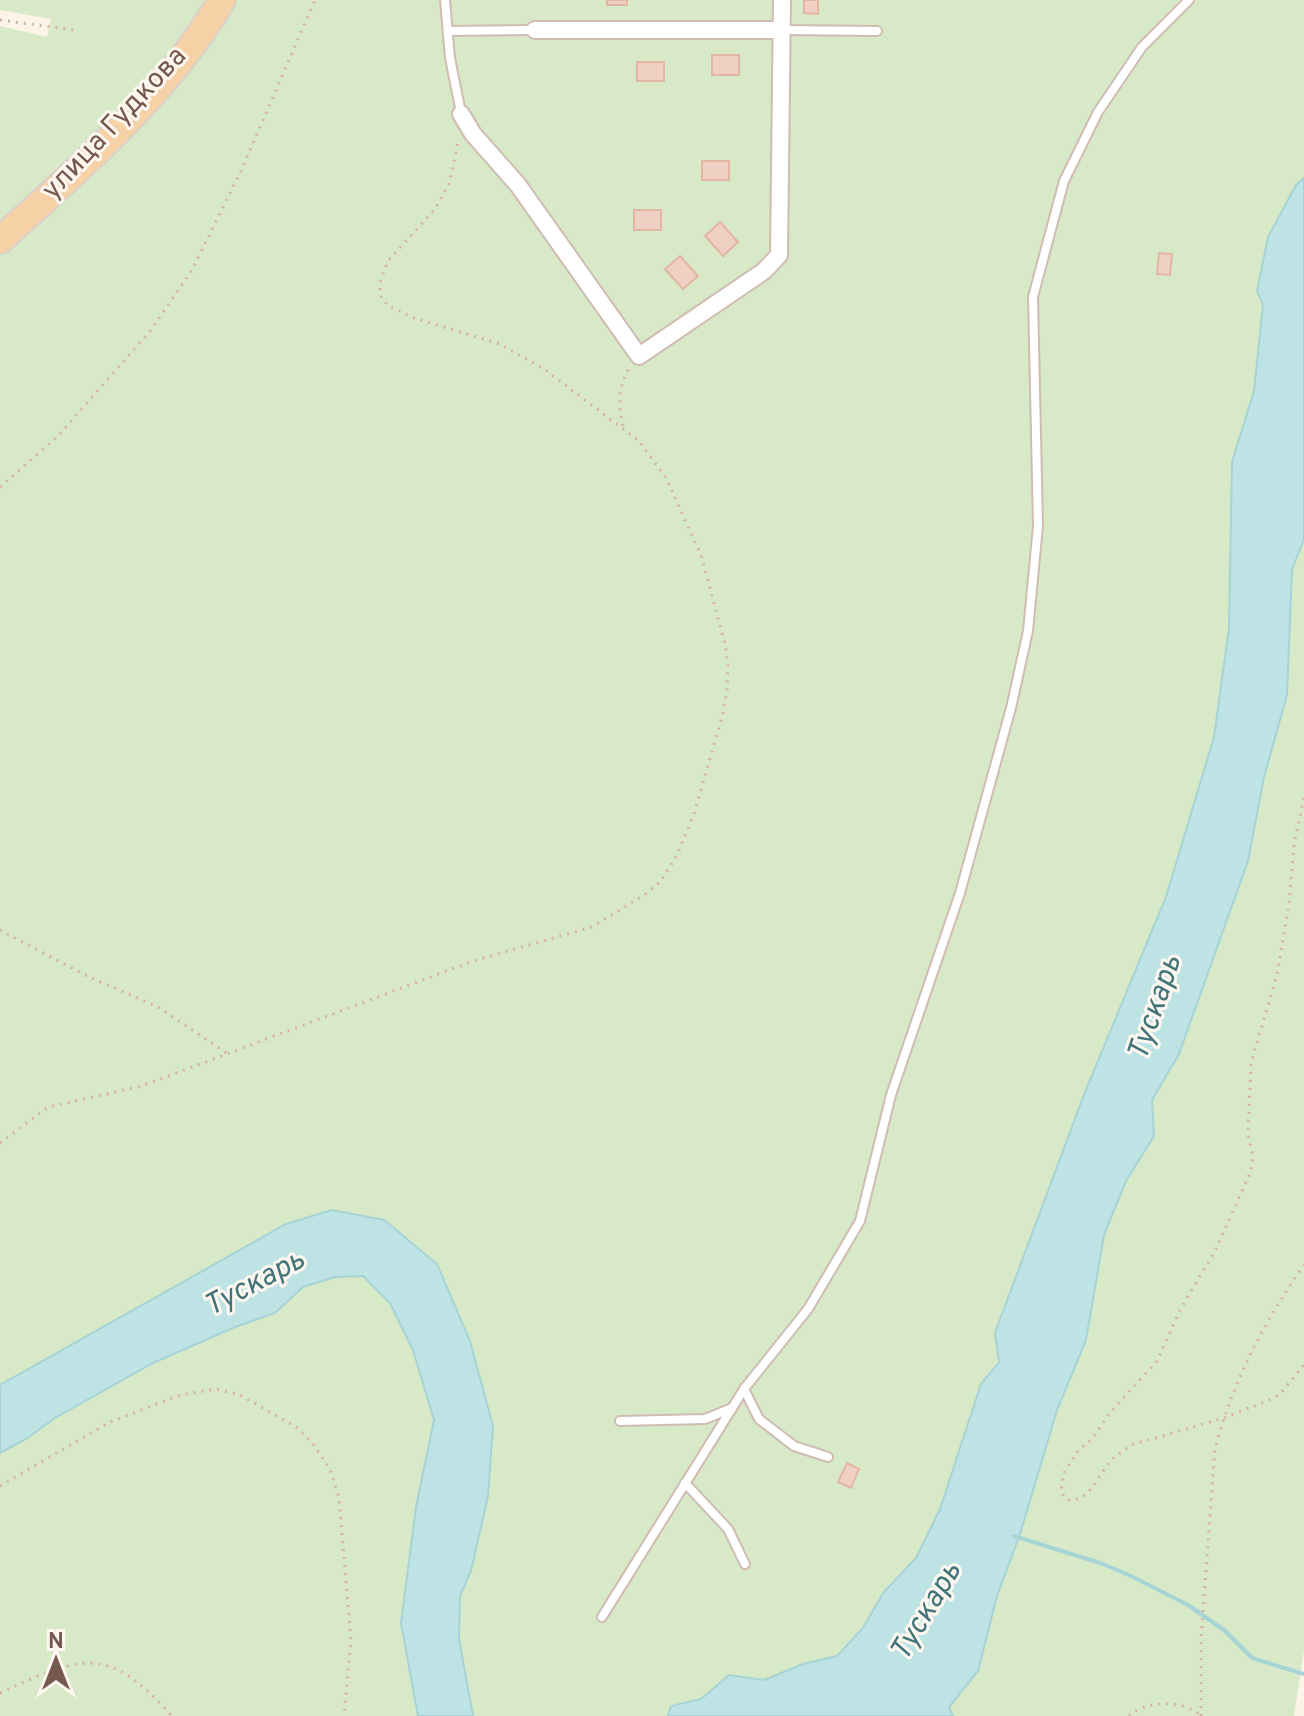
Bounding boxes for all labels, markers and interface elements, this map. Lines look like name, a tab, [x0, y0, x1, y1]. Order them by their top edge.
street label: улица Гудкова	[35, 40, 195, 208]
water label: Тускарь	[1121, 951, 1191, 1065]
water label: Тускарь	[198, 1242, 312, 1326]
water label: Тускарь	[883, 1556, 971, 1668]
north arrow	[16, 1620, 96, 1700]
text: N	[48, 1629, 64, 1656]

